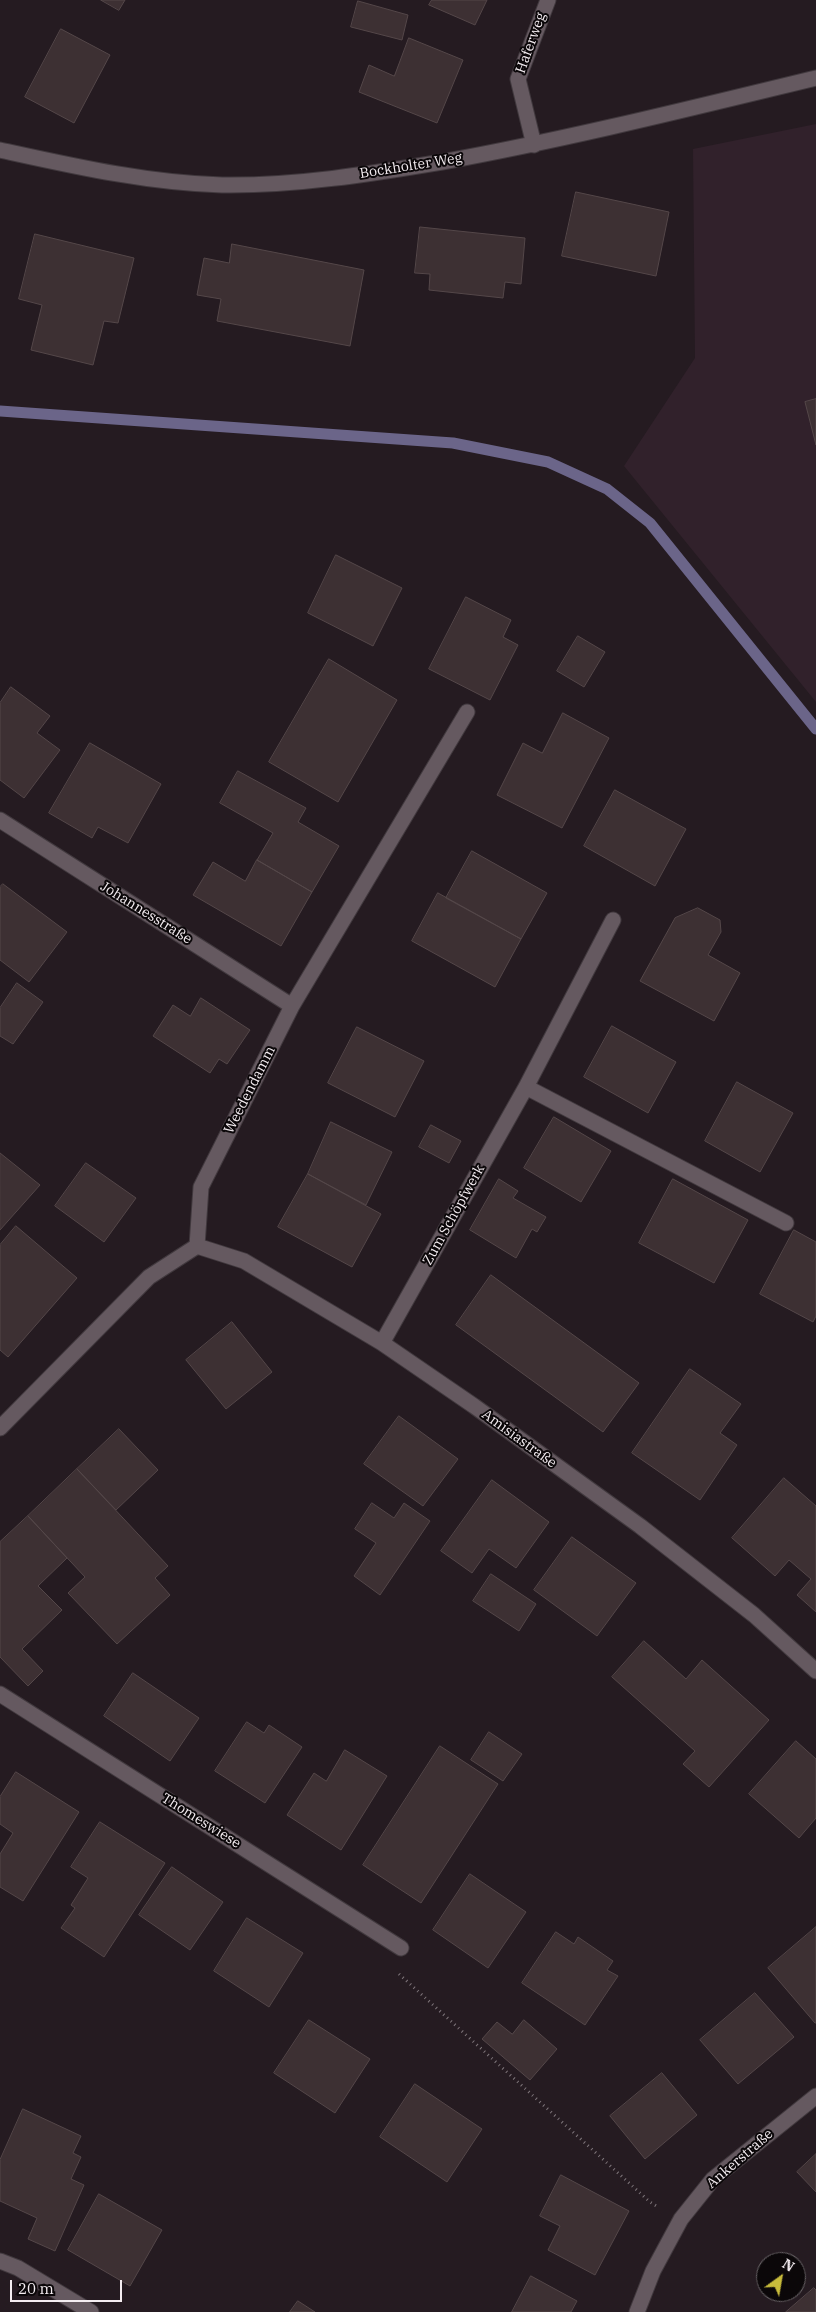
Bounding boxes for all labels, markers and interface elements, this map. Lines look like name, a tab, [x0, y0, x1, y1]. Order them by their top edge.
street label: Haferweg	[512, 10, 550, 76]
street label: Bockholter Weg	[359, 150, 463, 182]
street label: Johannesstraße	[97, 878, 195, 948]
street label: Weedendamm	[221, 1043, 279, 1137]
street label: Zum Schöpfwerk	[419, 1162, 489, 1268]
street label: Amisiastraße	[478, 1406, 560, 1472]
street label: Thomeswiese	[158, 1790, 244, 1852]
street label: Ankerstraße	[703, 2126, 777, 2192]
north arrow	[756, 2252, 806, 2302]
text: N	[779, 2255, 798, 2276]
scale bar	[12, 2270, 125, 2302]
text: 20 m	[18, 2279, 54, 2298]

